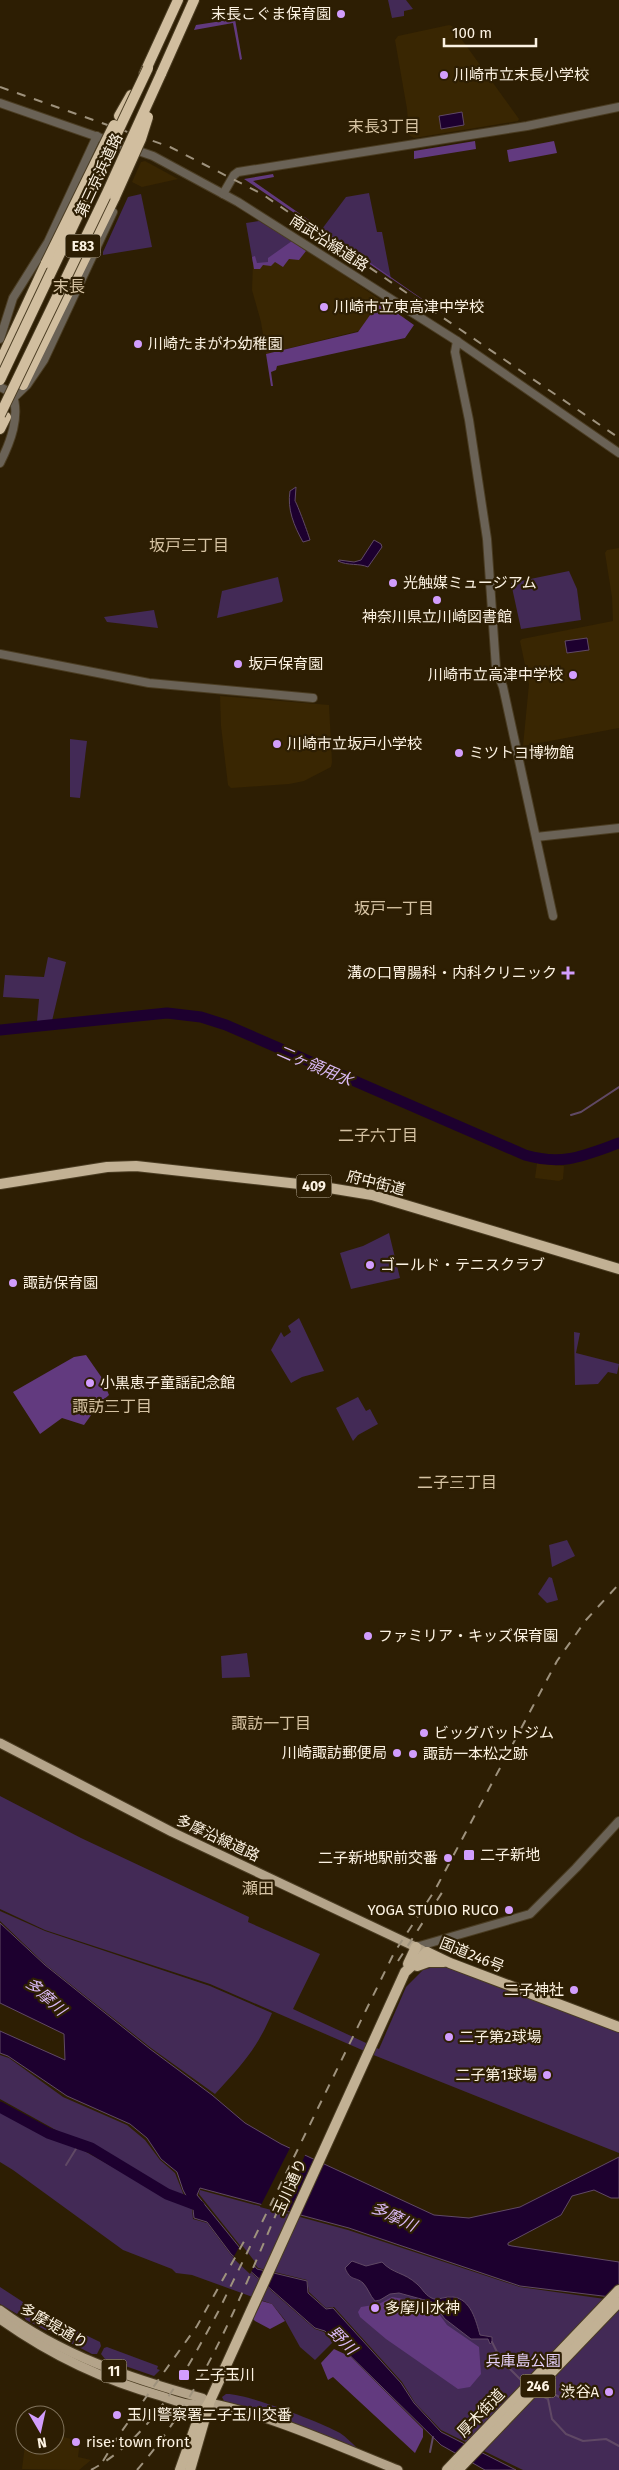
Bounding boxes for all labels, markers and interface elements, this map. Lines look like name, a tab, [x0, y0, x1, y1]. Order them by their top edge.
place label: 末長こぐま保育園	[211, 5, 331, 23]
marker: 末長こぐま保育園	[335, 8, 347, 20]
scale bar	[444, 15, 536, 47]
text: 100 m	[452, 24, 492, 42]
place label: 川崎市立末長小学校	[454, 66, 589, 84]
marker: 川崎市立末長小学校	[438, 69, 450, 81]
district label: 末長3丁目	[348, 117, 420, 136]
street label: 第三京浜道路	[72, 130, 126, 220]
street label: 南武沿線道路	[286, 211, 372, 275]
road number: E83	[66, 235, 100, 258]
district label: 末長	[53, 277, 85, 296]
place label: 川崎市立東高津中学校	[334, 298, 484, 316]
marker: 川崎市立東高津中学校	[318, 301, 330, 313]
place label: 川崎たまがわ幼稚園	[148, 335, 283, 353]
marker: 川崎たまがわ幼稚園	[132, 338, 144, 350]
district label: 坂戸三丁目	[149, 536, 229, 555]
place label: 光触媒ミュージアム	[403, 574, 537, 592]
marker: 光触媒ミュージアム	[387, 577, 399, 589]
marker: 神奈川県立川崎図書館	[431, 594, 443, 606]
place label: 神奈川県立川崎図書館	[362, 608, 512, 626]
place label: 坂戸保育園	[248, 655, 323, 673]
marker: 坂戸保育園	[232, 658, 244, 670]
place label: 川崎市立高津中学校	[428, 666, 563, 684]
marker: 川崎市立高津中学校	[567, 669, 579, 681]
place label: 川崎市立坂戸小学校	[287, 735, 422, 753]
marker: 川崎市立坂戸小学校	[271, 738, 283, 750]
place label: ミツトヨ博物館	[469, 744, 574, 762]
marker: ミツトヨ博物館	[453, 747, 465, 759]
district label: 坂戸一丁目	[354, 899, 434, 918]
place label: 溝の口胃腸科・内科クリニック	[347, 964, 557, 982]
marker: 溝の口胃腸科・内科クリニック	[561, 966, 575, 980]
water label: 二ヶ領用水	[274, 1041, 357, 1091]
district label: 二子六丁目	[338, 1126, 418, 1145]
street label: 府中街道	[345, 1167, 407, 1199]
road number: 409	[296, 1174, 332, 1198]
place label: ゴールド・テニスクラブ	[380, 1256, 545, 1274]
marker: ゴールド・テニスクラブ	[364, 1259, 376, 1271]
place label: 諏訪保育園	[23, 1274, 98, 1292]
marker: 諏訪保育園	[7, 1277, 19, 1289]
place label: 小黒恵子童謡記念館	[100, 1374, 235, 1392]
marker: 小黒恵子童謡記念館	[84, 1377, 96, 1389]
district label: 諏訪三丁目	[72, 1397, 152, 1416]
district label: 二子三丁目	[417, 1473, 497, 1492]
place label: ファミリア・キッズ保育園	[378, 1627, 558, 1645]
marker: ファミリア・キッズ保育園	[362, 1630, 374, 1642]
district label: 諏訪一丁目	[231, 1714, 311, 1733]
place label: ビッグバットジム	[434, 1724, 554, 1742]
marker: ビッグバットジム	[418, 1727, 430, 1739]
place label: 川崎諏訪郵便局	[282, 1744, 387, 1762]
place label: 諏訪一本松之跡	[423, 1745, 528, 1763]
marker: 川崎諏訪郵便局	[391, 1747, 403, 1759]
marker: 諏訪一本松之跡	[407, 1748, 419, 1760]
street label: 多摩沿線道路	[173, 1811, 263, 1865]
place label: 二子新地	[480, 1846, 540, 1864]
marker: 二子新地	[462, 1848, 476, 1862]
place label: 二子新地駅前交番	[318, 1849, 438, 1867]
marker: 二子新地駅前交番	[442, 1852, 454, 1864]
district label: 瀬田	[242, 1879, 274, 1898]
place label: YOGA STUDIO RUCO	[367, 1901, 499, 1919]
marker: YOGA STUDIO RUCO	[503, 1904, 515, 1916]
street label: 国道246号	[437, 1934, 507, 1976]
water label: 多摩川	[21, 1973, 71, 2021]
place label: 二子神社	[504, 1981, 564, 1999]
marker: 二子神社	[568, 1984, 580, 1996]
place label: 二子第2球場	[459, 2028, 541, 2046]
marker: 二子第2球場	[443, 2031, 455, 2043]
place label: 二子第1球場	[456, 2066, 537, 2084]
marker: 二子第1球場	[541, 2069, 553, 2081]
street label: 玉川通り	[270, 2156, 310, 2218]
water label: 多摩川	[368, 2198, 421, 2236]
street label: 多摩堤通り	[17, 2299, 91, 2353]
place label: 多摩川水神	[385, 2299, 460, 2317]
marker: 多摩川水神	[369, 2302, 381, 2314]
water label: 野川	[325, 2322, 362, 2360]
park label: 兵庫島公園	[485, 2352, 561, 2370]
road number: 11	[102, 2360, 126, 2382]
place label: 二子玉川	[195, 2366, 255, 2384]
marker: 二子玉川	[177, 2368, 191, 2382]
road number: 246	[520, 2374, 556, 2398]
place label: 渋谷A	[560, 2383, 599, 2401]
street label: 厚木街道	[454, 2385, 508, 2441]
marker: 渋谷A	[603, 2386, 615, 2398]
north arrow	[15, 2405, 65, 2455]
place label: 玉川警察署二子玉川交番	[127, 2406, 292, 2424]
marker: 玉川警察署二子玉川交番	[111, 2409, 123, 2421]
text: N	[36, 2433, 48, 2451]
place label: rise: town front	[86, 2433, 190, 2451]
marker: rise: town front	[70, 2436, 82, 2448]

